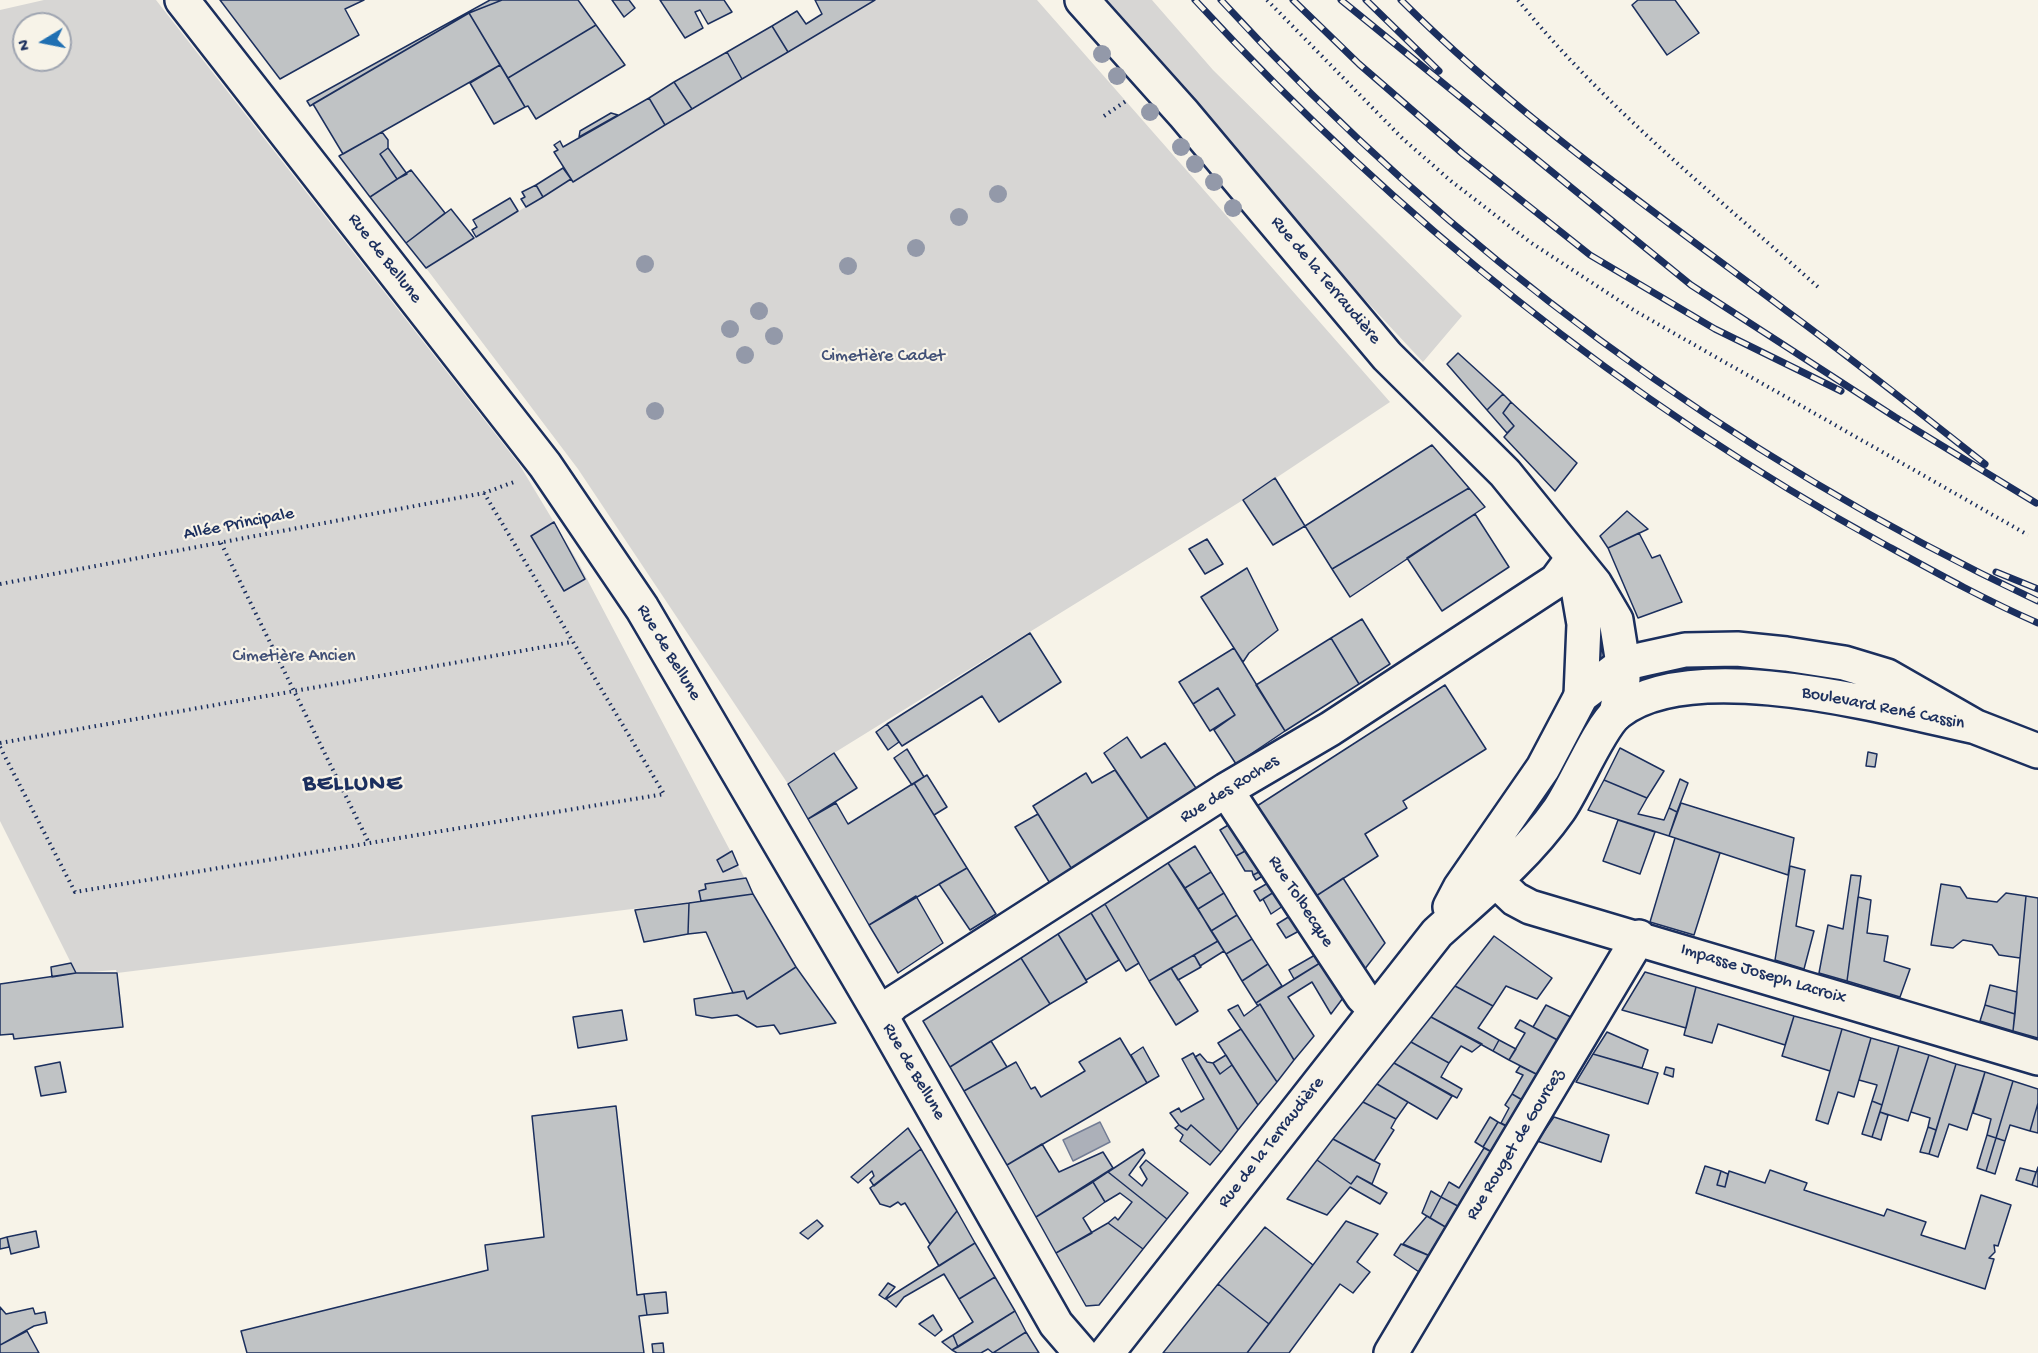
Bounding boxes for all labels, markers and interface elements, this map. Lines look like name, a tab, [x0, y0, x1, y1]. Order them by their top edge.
north arrow	[12, 12, 72, 72]
text: N	[15, 38, 36, 52]
street label: Rue de Bellune	[342, 210, 426, 308]
street label: Rue de la Terraudière	[1265, 213, 1385, 349]
park label: Cimetière Cadet	[821, 346, 945, 368]
street label: Allée Principale	[182, 504, 296, 546]
street label: Rue de Bellune	[631, 601, 705, 705]
park label: Cimetière Ancien	[232, 646, 356, 668]
street label: Boulevard René Cassin	[1800, 683, 1966, 735]
street label: Rue des Roches	[1177, 751, 1283, 829]
district label: BELLUNE	[303, 771, 403, 799]
street label: Rue Tolbecque	[1262, 852, 1338, 952]
street label: Impasse Joseph Lacroix	[1678, 940, 1848, 1010]
street label: Rue de Bellune	[877, 1020, 949, 1124]
street label: Rue Rouget de Gourcez	[1462, 1065, 1570, 1225]
street label: Rue de la Terraudière	[1214, 1073, 1330, 1213]

